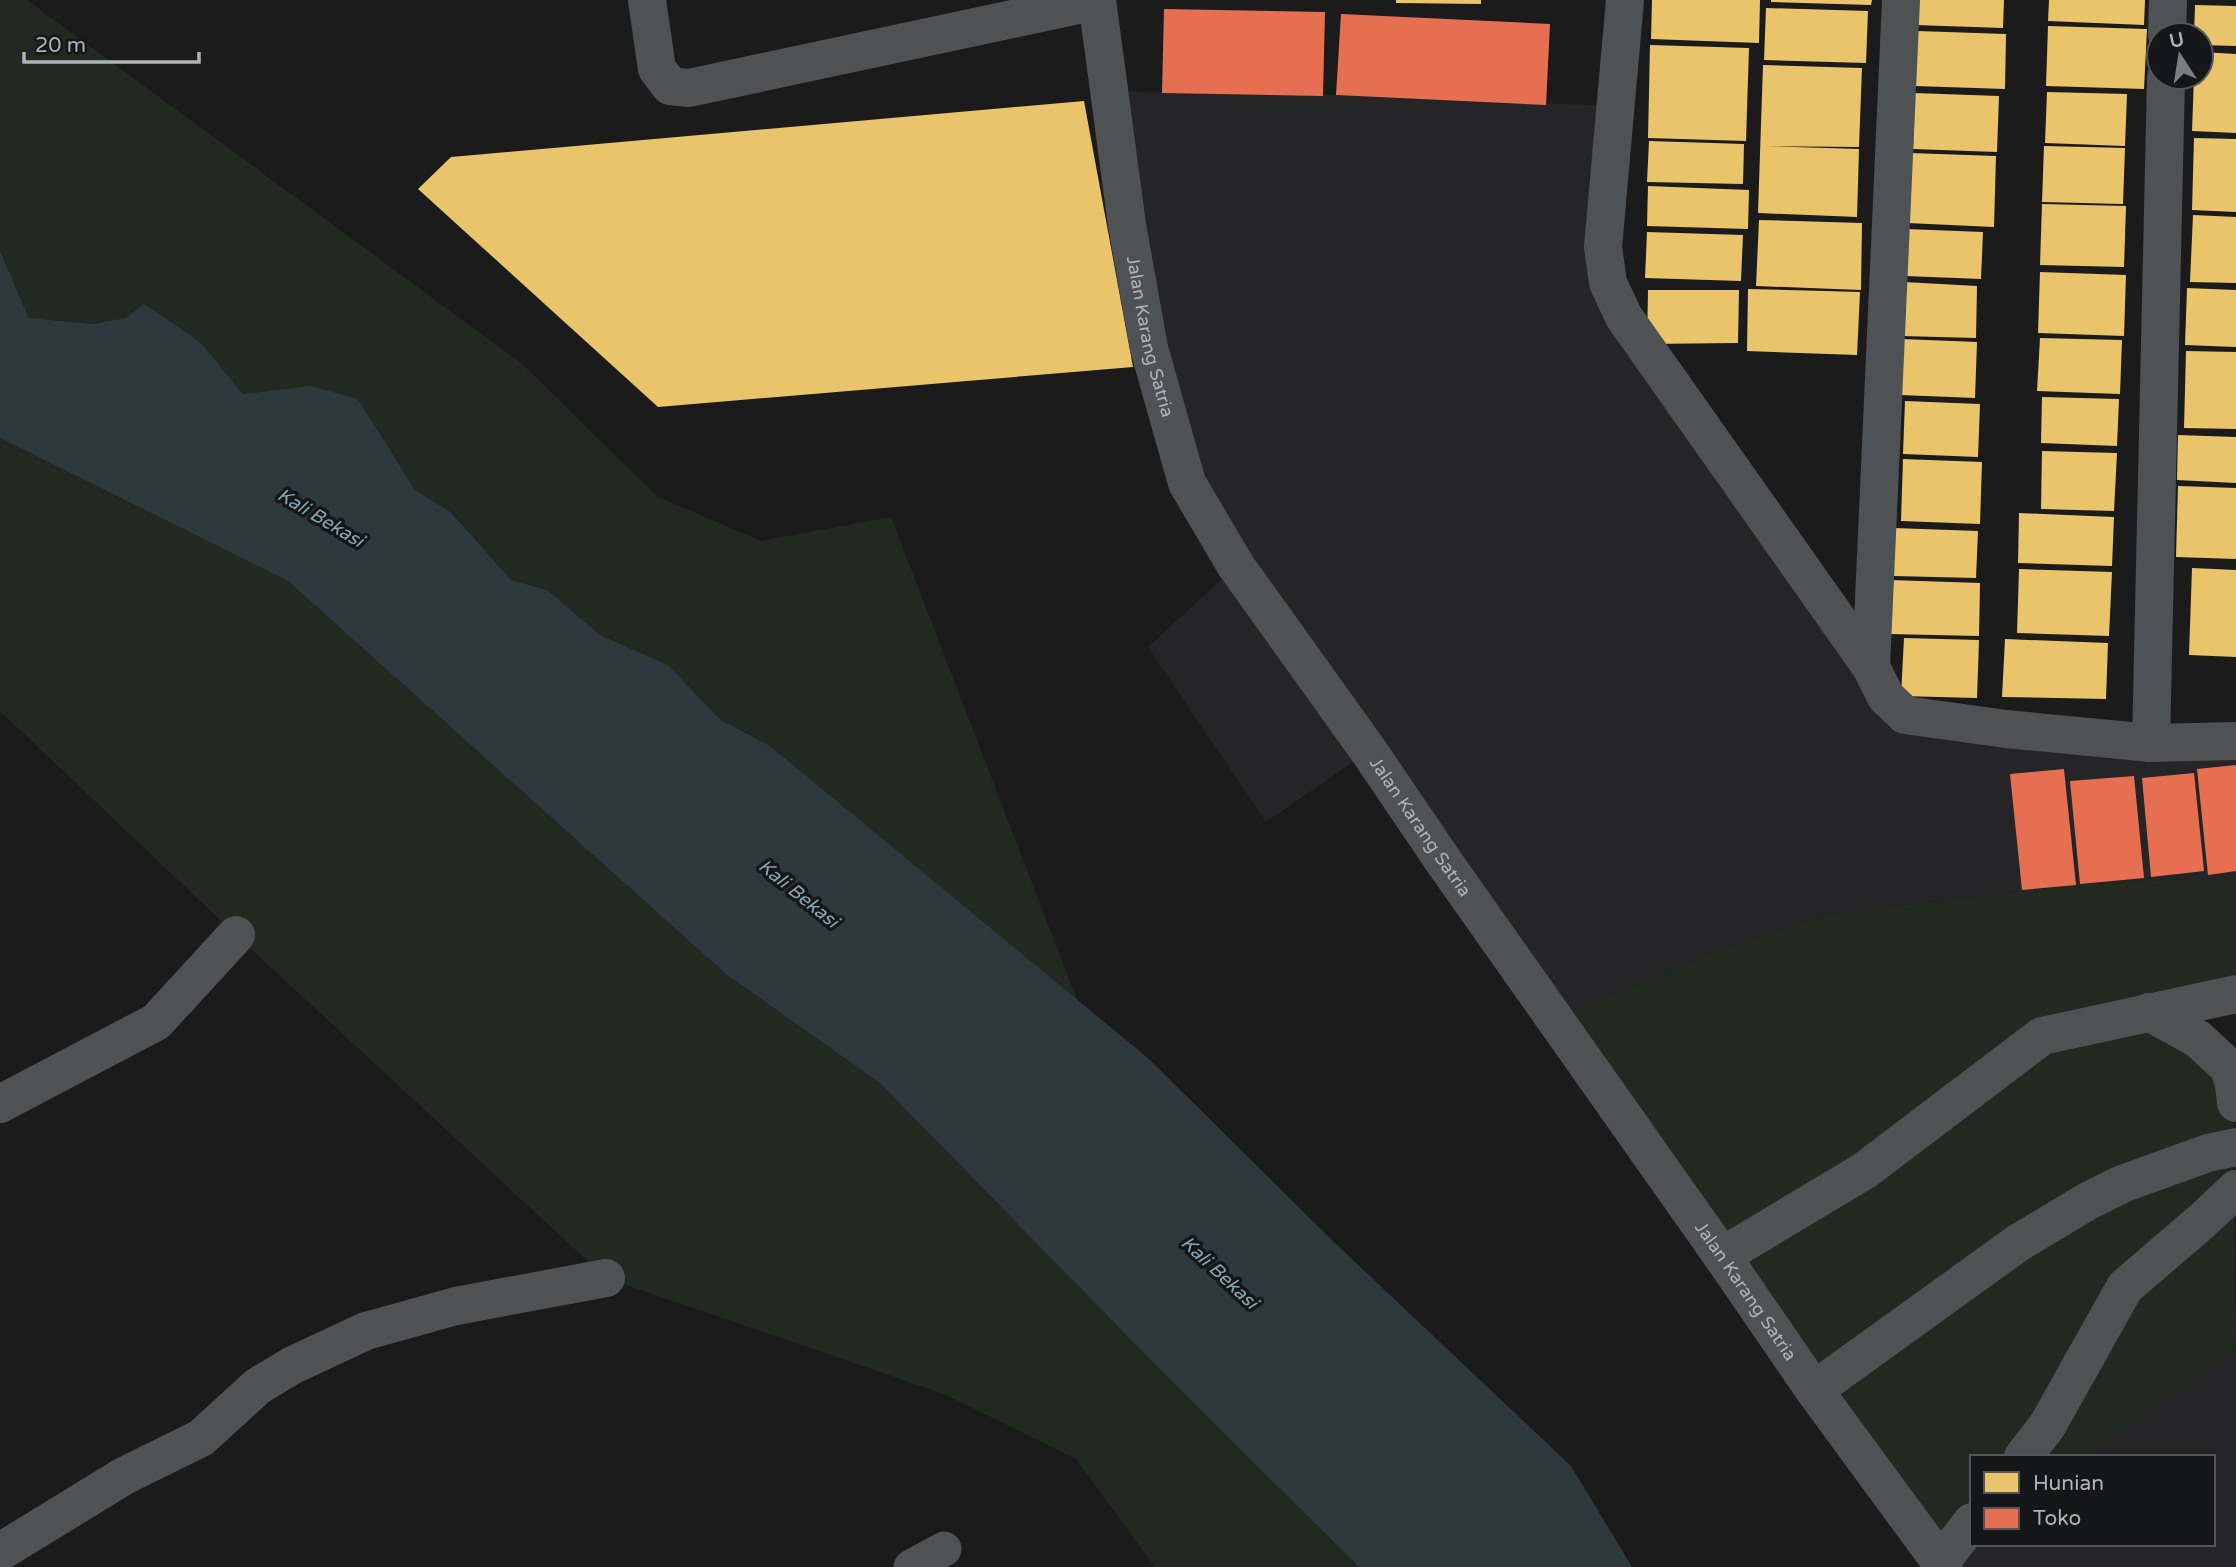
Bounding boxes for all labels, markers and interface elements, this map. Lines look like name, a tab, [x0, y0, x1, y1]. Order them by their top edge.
scale bar	[24, 21, 200, 65]
north arrow	[2145, 21, 2215, 91]
text: U	[2167, 28, 2186, 53]
text: 20 m	[35, 33, 86, 58]
street label: Jalan Karang Satria	[1122, 254, 1179, 420]
water label: Kali Bekasi	[274, 484, 369, 553]
street label: Jalan Karang Satria	[1365, 753, 1476, 901]
water label: Kali Bekasi	[754, 855, 844, 934]
street label: Jalan Karang Satria	[1690, 1217, 1802, 1365]
water label: Kali Bekasi	[1177, 1232, 1264, 1315]
legend	[1970, 1455, 2215, 1546]
text: Hunian	[2033, 1471, 2104, 1496]
text: Toko	[2033, 1506, 2081, 1531]

